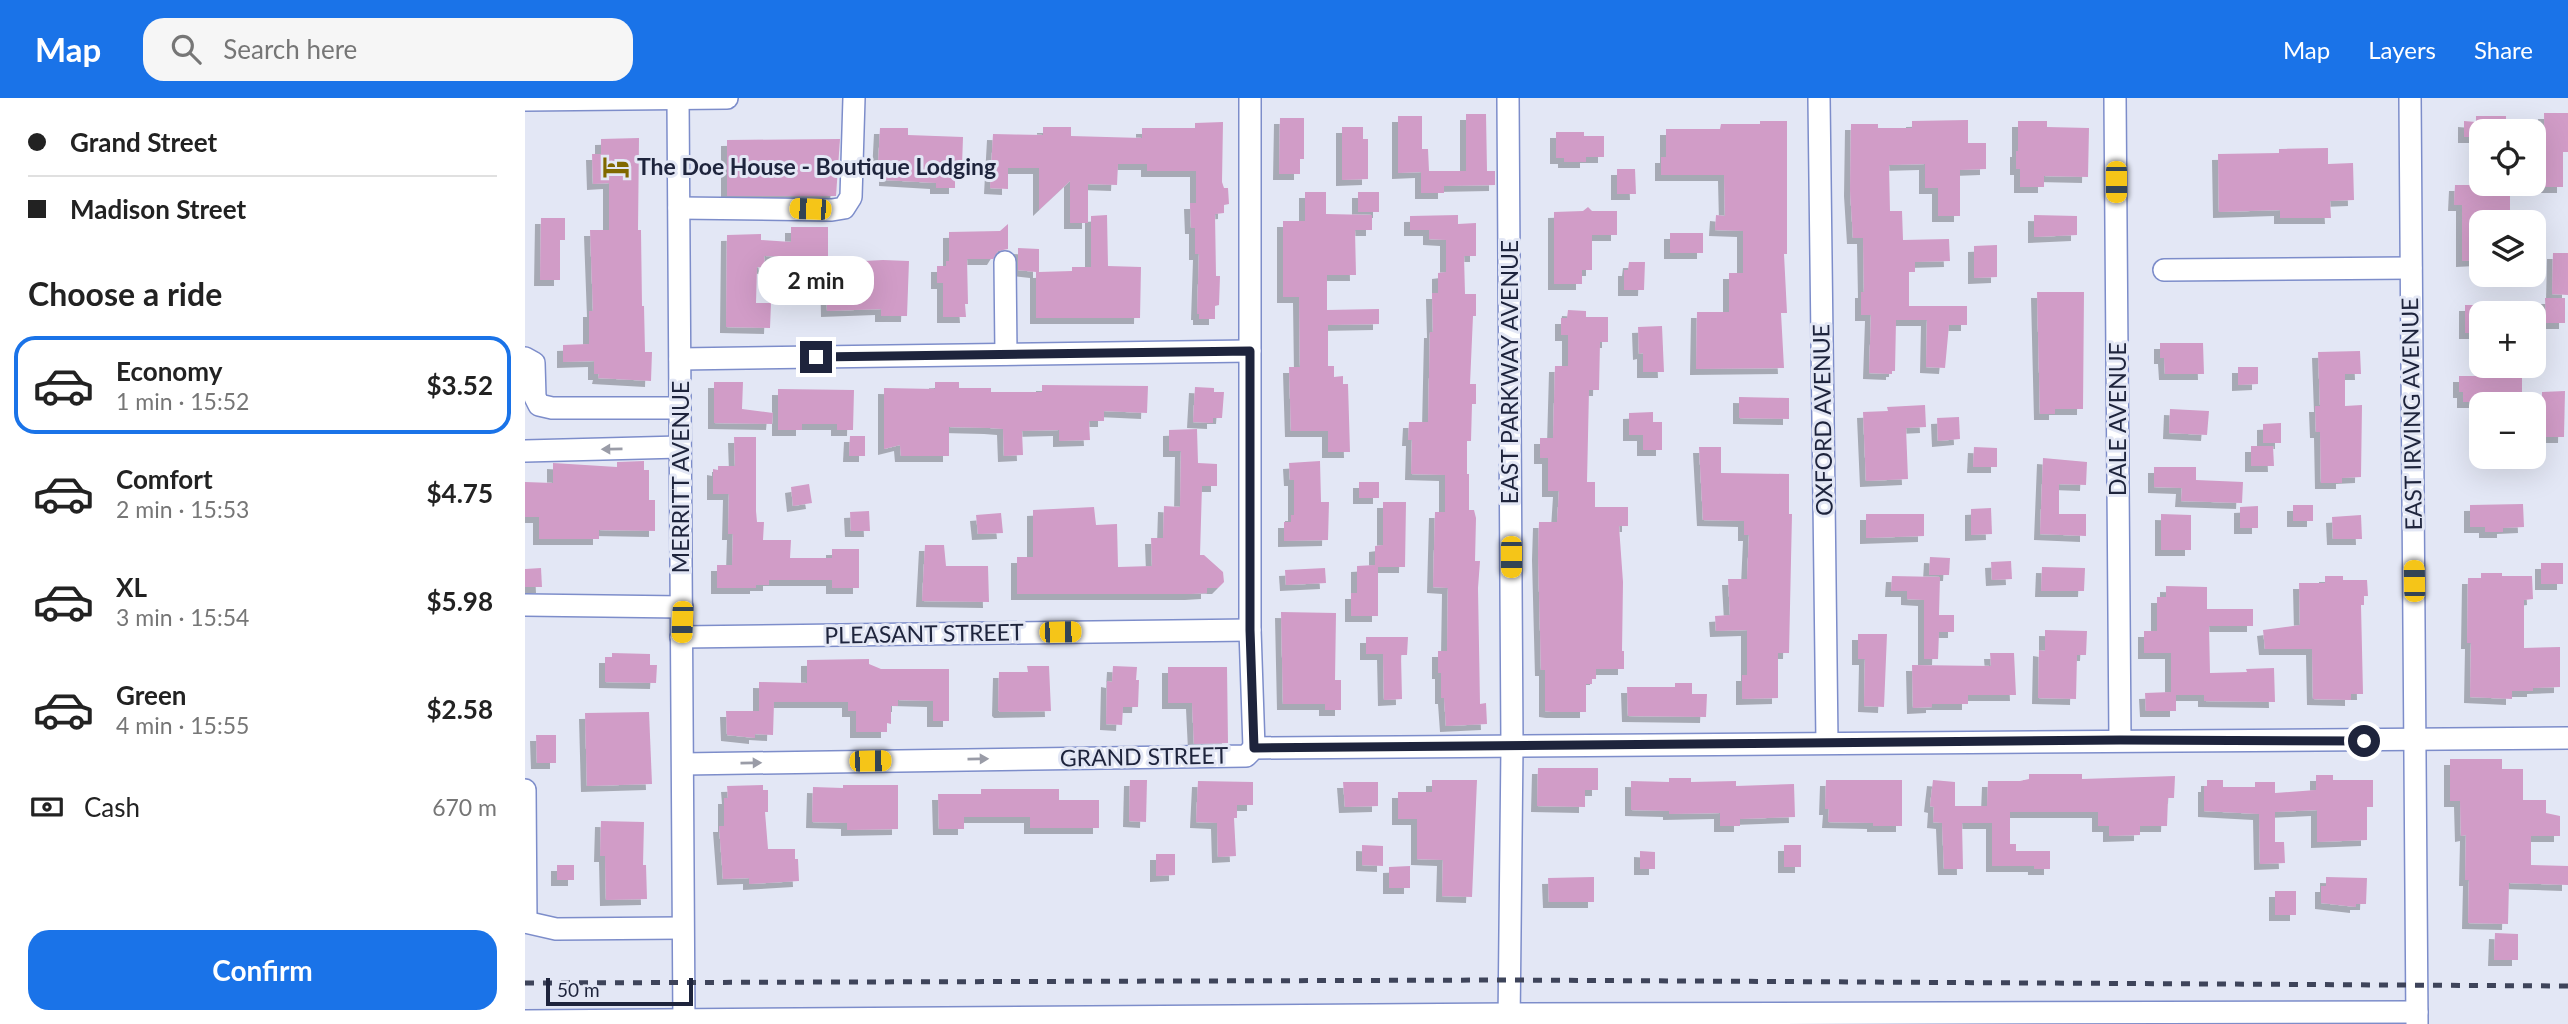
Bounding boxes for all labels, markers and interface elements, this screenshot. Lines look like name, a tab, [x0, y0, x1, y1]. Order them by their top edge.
search box	[143, 18, 633, 81]
text: Map	[35, 29, 101, 69]
icon: search	[167, 30, 205, 68]
text: Search here	[223, 33, 357, 65]
text: Map	[2283, 35, 2330, 64]
text: Layers	[2368, 35, 2436, 64]
text: Share	[2474, 35, 2533, 64]
map controls	[2469, 119, 2546, 469]
button: locate	[2469, 119, 2546, 196]
text: Grand Street	[70, 126, 217, 158]
hotel icon: The Doe House - Boutique Lodging	[601, 152, 631, 182]
place label: The Doe House - Boutique Lodging	[637, 152, 996, 180]
car	[2106, 161, 2127, 203]
text: Madison Street	[70, 193, 246, 225]
car	[789, 198, 832, 220]
button: layers	[2469, 210, 2546, 287]
street label: EAST PARKWAY AVENUE	[1495, 240, 1523, 504]
callout: 2 min	[758, 256, 874, 304]
text: 2 min	[787, 266, 845, 294]
text: Choose a ride	[28, 274, 222, 313]
street label: EAST IRVING AVENUE	[2395, 297, 2427, 531]
button: +	[2469, 301, 2546, 378]
street label: OXFORD AVENUE	[1806, 324, 1838, 516]
route end	[800, 341, 832, 373]
street label: DALE AVENUE	[2103, 342, 2131, 496]
icon: car	[32, 354, 95, 417]
text: Economy	[116, 355, 222, 387]
text: $3.52	[427, 369, 493, 401]
street label: MERRITT AVENUE	[666, 381, 694, 573]
text: 1 min · 15:52	[116, 387, 249, 415]
button: −	[2469, 392, 2546, 469]
one-way arrow	[601, 443, 623, 454]
icon: car	[32, 462, 95, 525]
text: Comfort	[116, 463, 213, 495]
text: $4.75	[427, 477, 493, 509]
text: 2 min · 15:53	[116, 495, 249, 523]
car	[1501, 536, 1522, 578]
car	[2404, 560, 2425, 602]
icon: car	[32, 570, 95, 633]
text: XL	[116, 571, 147, 603]
text: $5.98	[427, 585, 493, 617]
car	[671, 601, 694, 643]
text: 3 min · 15:54	[116, 603, 249, 631]
street label: PLEASANT STREET	[824, 617, 1024, 649]
car	[1039, 621, 1082, 643]
icon: car	[32, 678, 95, 741]
text: Green	[116, 679, 186, 711]
text: $2.58	[427, 693, 493, 725]
text: 4 min · 15:55	[116, 711, 249, 739]
route start	[2348, 725, 2380, 757]
street label: GRAND STREET	[1060, 741, 1229, 771]
car	[849, 750, 892, 772]
one-way arrow	[968, 754, 990, 765]
one-way arrow	[740, 757, 762, 768]
icon: cash	[28, 788, 66, 826]
text: Cash	[84, 791, 140, 823]
text: 670 m	[432, 793, 497, 821]
button: Confirm	[28, 930, 497, 1010]
scale bar	[546, 975, 693, 1007]
text: 50 m	[557, 978, 600, 1001]

